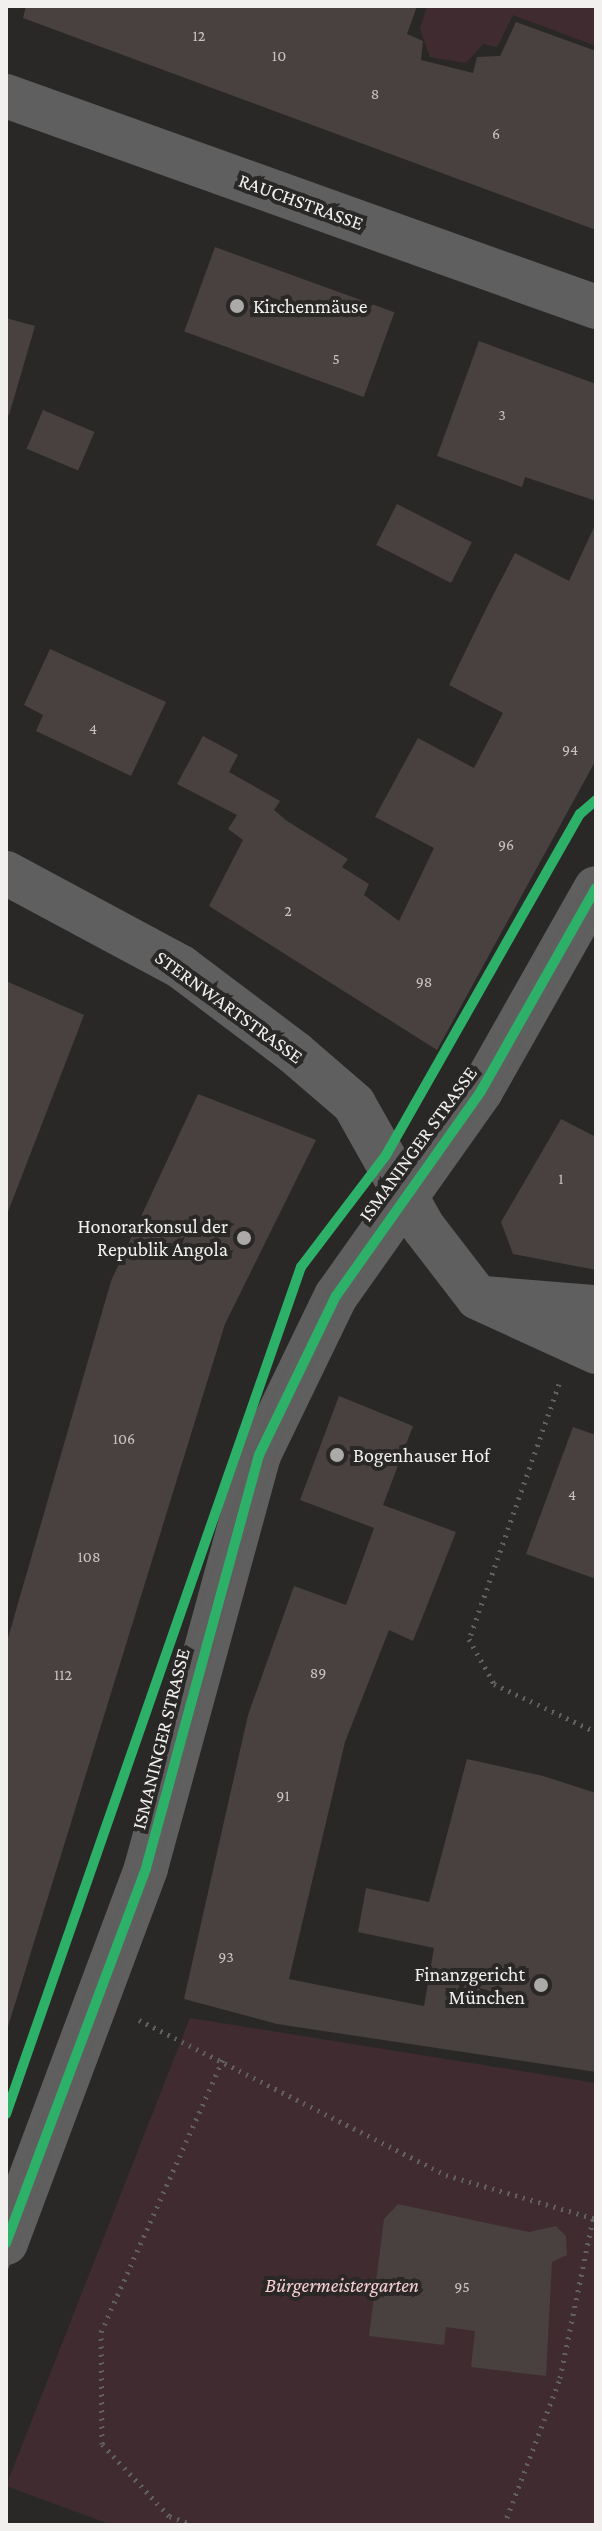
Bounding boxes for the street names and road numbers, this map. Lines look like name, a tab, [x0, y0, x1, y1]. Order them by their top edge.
street label: RAUCHSTRASSE	[235, 168, 367, 236]
street label: STERNWARTSTRASSE	[150, 945, 308, 1069]
street label: ISMANINGER STRASSE	[354, 1062, 482, 1226]
street label: ISMANINGER STRASSE	[127, 1646, 195, 1832]

